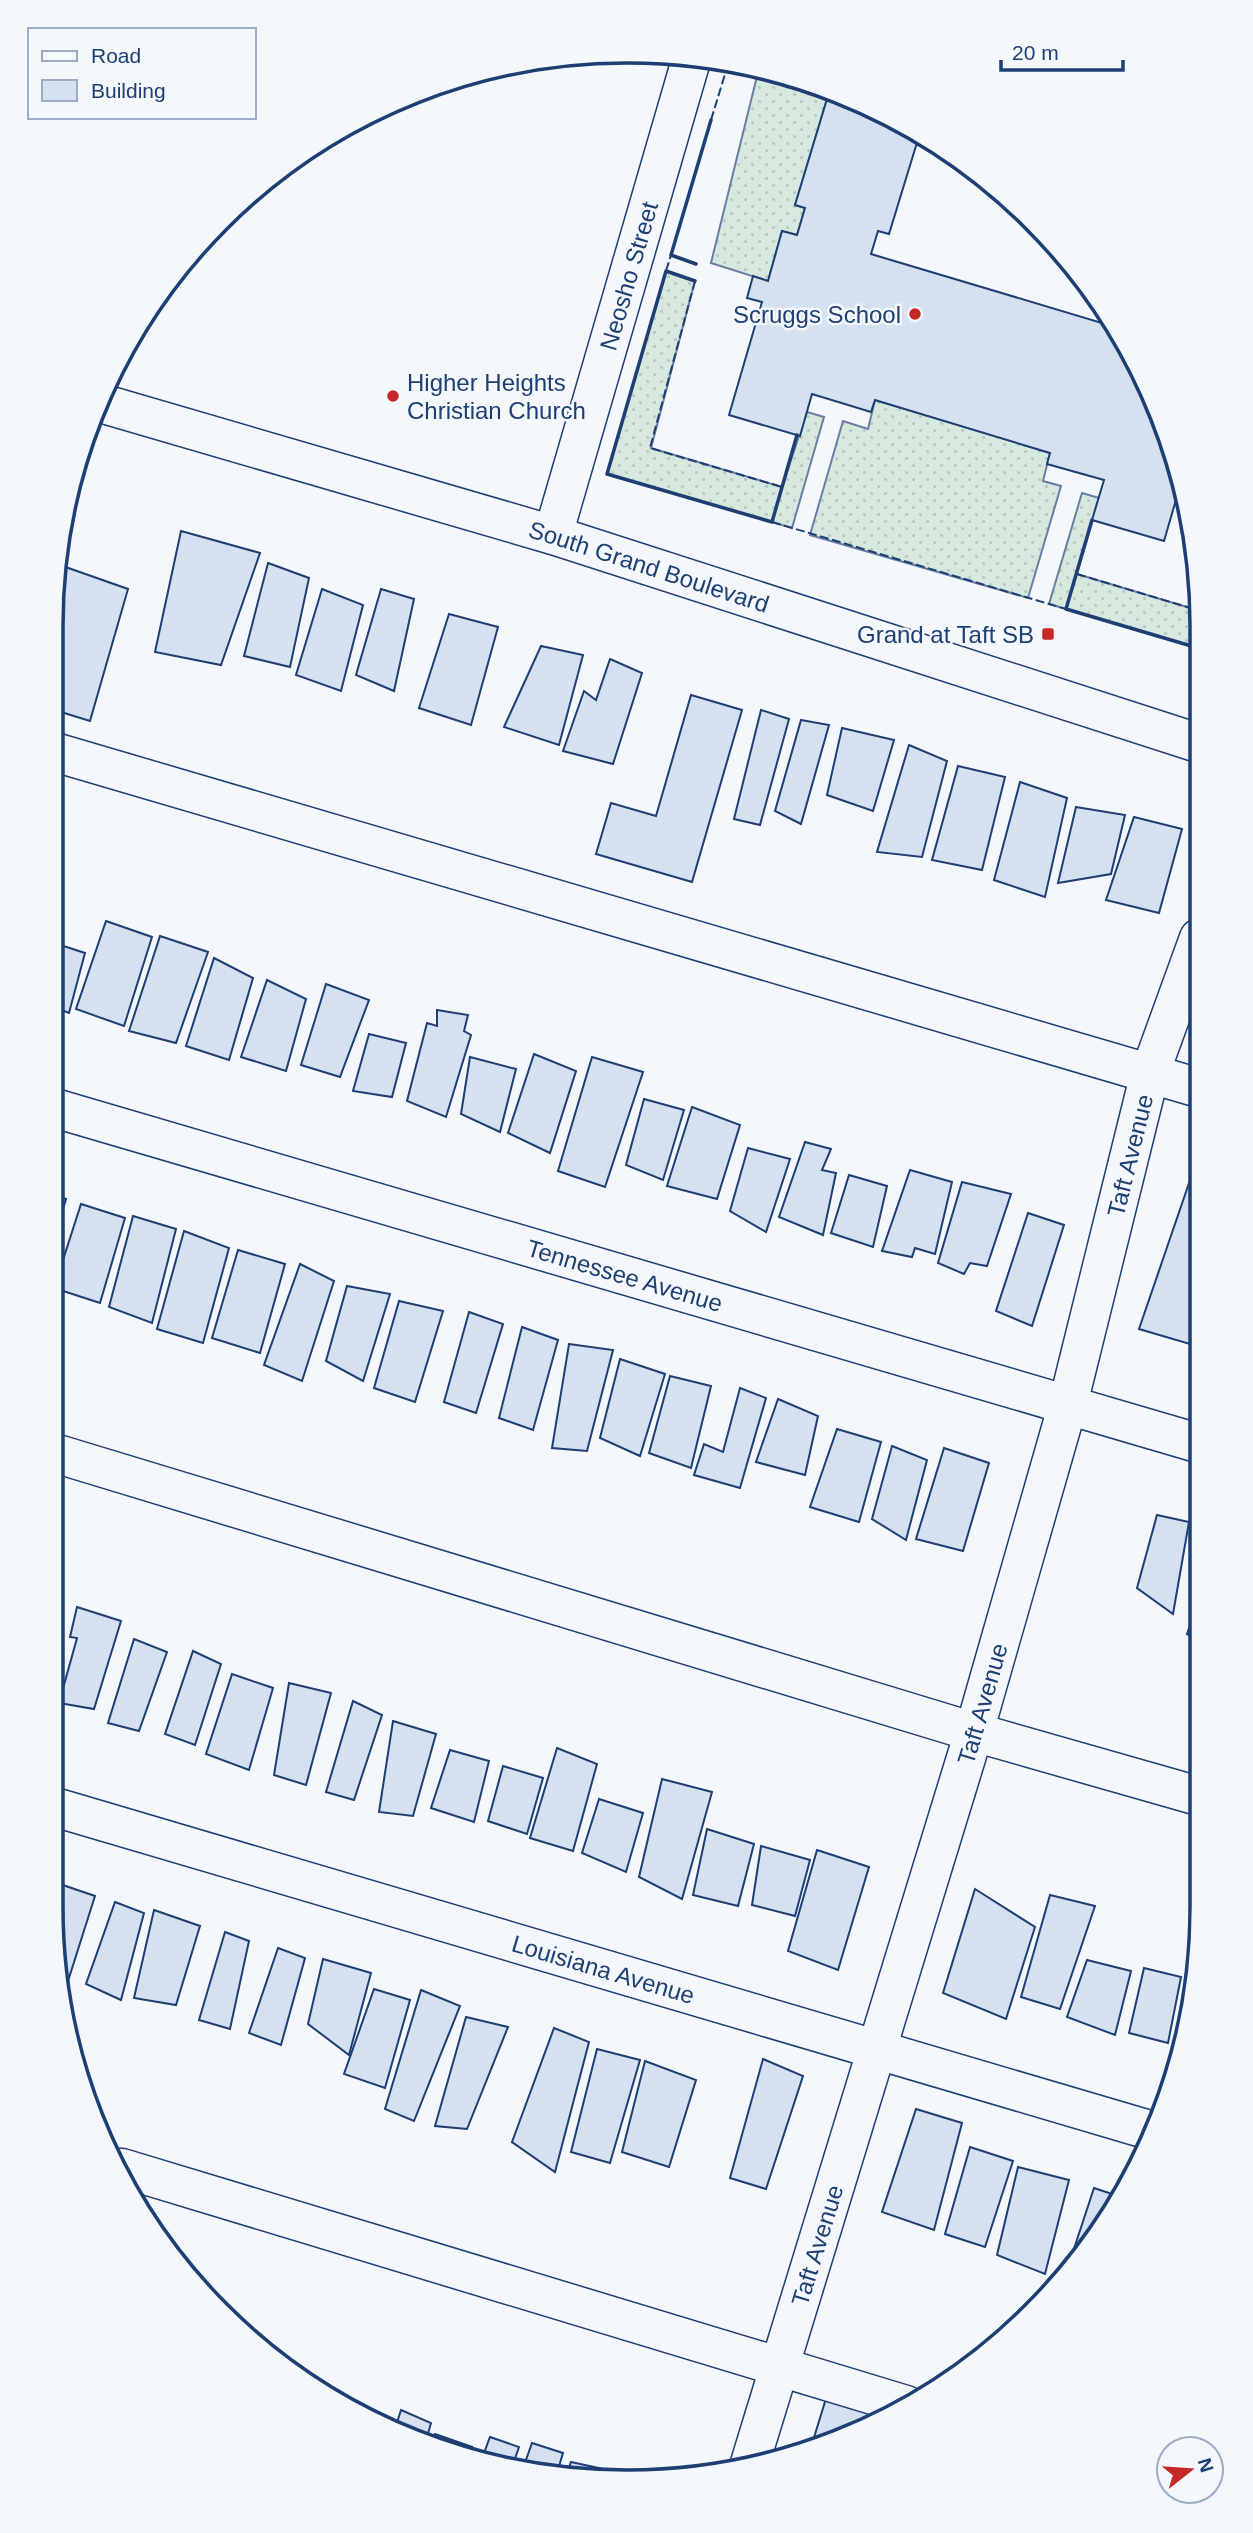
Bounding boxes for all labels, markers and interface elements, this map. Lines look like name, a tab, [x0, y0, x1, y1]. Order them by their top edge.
legend	[28, 28, 256, 119]
scale bar	[1001, 28, 1124, 72]
text: 20 m	[1012, 41, 1059, 64]
text: Road	[91, 44, 141, 67]
text: Building	[91, 79, 166, 102]
street label: Neosho Street	[594, 198, 663, 353]
place label: Scruggs School	[733, 301, 901, 328]
marker: Scruggs School	[907, 306, 923, 322]
place label: Higher Heights Christian Church	[407, 369, 586, 424]
marker: Higher Heights Christian Church	[385, 388, 401, 404]
street label: South Grand Boulevard	[526, 515, 773, 617]
place label: Grand at Taft SB	[857, 621, 1034, 648]
marker: Grand at Taft SB	[1040, 626, 1056, 642]
street label: Taft Avenue	[1101, 1091, 1158, 1219]
street label: Tennessee Avenue	[524, 1234, 726, 1317]
street label: Taft Avenue	[951, 1640, 1012, 1768]
street label: Louisiana Avenue	[509, 1929, 698, 2009]
street label: Taft Avenue	[786, 2181, 848, 2309]
north arrow	[1155, 2435, 1225, 2505]
text: N	[1194, 2456, 1218, 2475]

